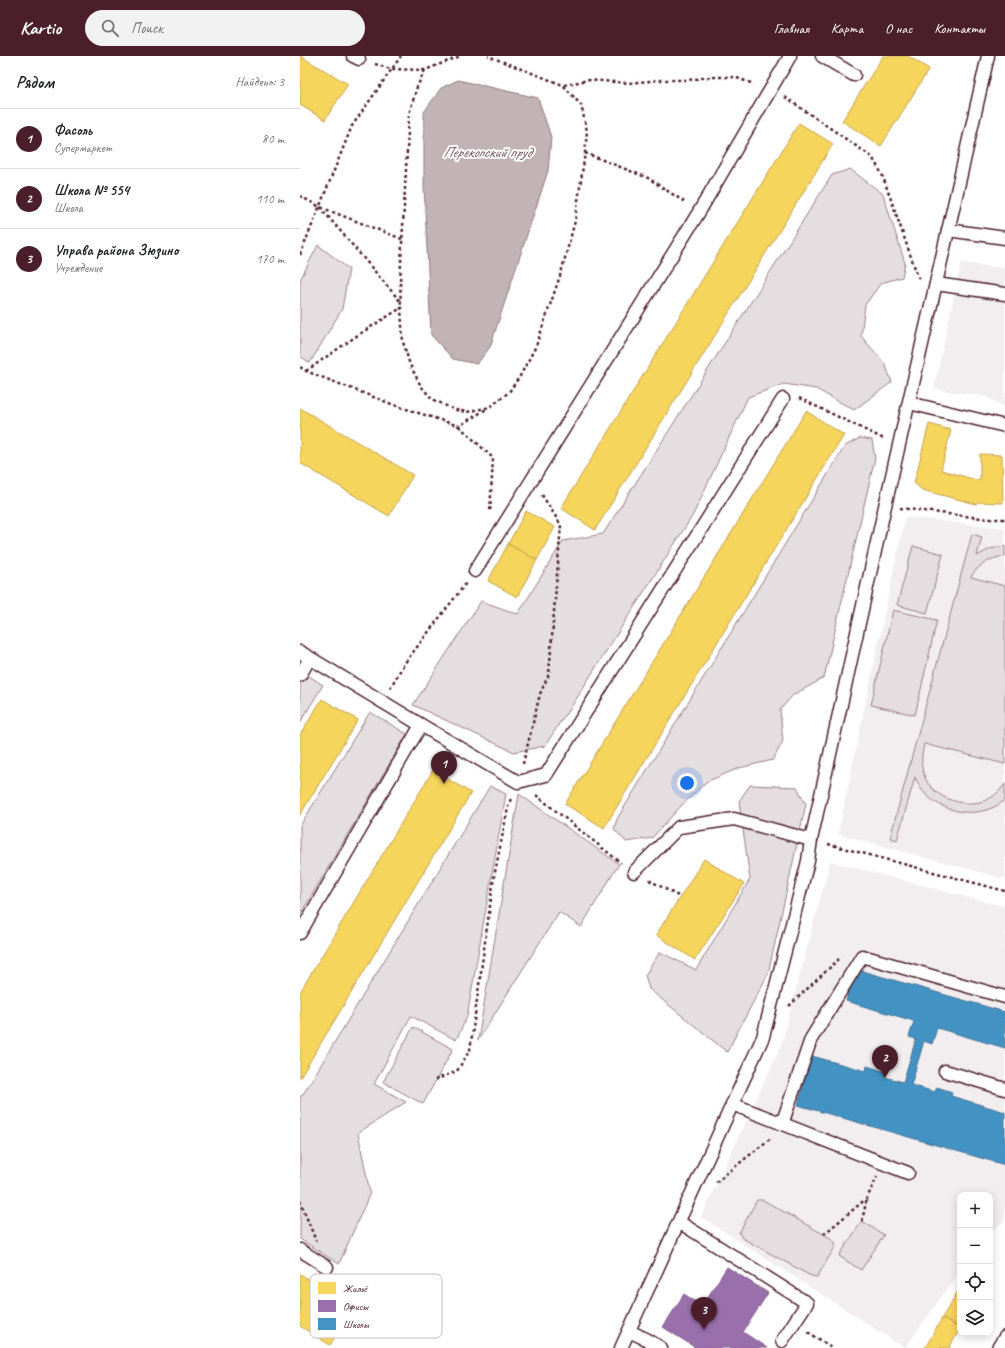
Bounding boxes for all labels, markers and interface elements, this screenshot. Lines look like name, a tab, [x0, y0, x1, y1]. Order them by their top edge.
search box	[85, 10, 365, 46]
text: Kartio	[20, 16, 61, 40]
icon: search	[99, 17, 121, 39]
text: Поиск	[131, 19, 163, 38]
text: Главная	[774, 20, 809, 37]
text: Карта	[831, 20, 863, 37]
text: О нас	[885, 20, 912, 37]
text: Контакты	[934, 20, 985, 37]
text: Рядом	[16, 72, 54, 93]
text: Найдено: 3	[236, 74, 284, 90]
text: Фасоль	[54, 121, 92, 140]
text: 1	[26, 131, 32, 147]
text: 80 m	[262, 131, 284, 147]
text: Супермаркет	[54, 140, 112, 156]
water label: Перекопский пруд	[443, 143, 534, 162]
text: Школа № 554	[54, 181, 129, 200]
text: 2	[26, 191, 32, 207]
text: 110 m	[256, 191, 284, 207]
text: Школа	[54, 200, 83, 216]
text: Управа района Зюзино	[54, 241, 178, 260]
text: 3	[26, 251, 32, 267]
text: 170 m	[256, 251, 284, 267]
text: Учреждение	[54, 260, 102, 276]
pin: 1	[431, 751, 457, 784]
your location	[677, 773, 697, 793]
pin: 2	[872, 1045, 898, 1078]
map controls	[957, 1192, 993, 1336]
button: +	[957, 1192, 993, 1228]
button: −	[957, 1228, 993, 1264]
button: locate	[957, 1264, 993, 1300]
legend	[310, 1274, 442, 1338]
text: Жильё	[343, 1281, 369, 1295]
pin: 3	[691, 1297, 717, 1330]
text: Офисы	[343, 1299, 369, 1313]
button: layers	[957, 1300, 993, 1336]
text: Школы	[343, 1317, 370, 1331]

